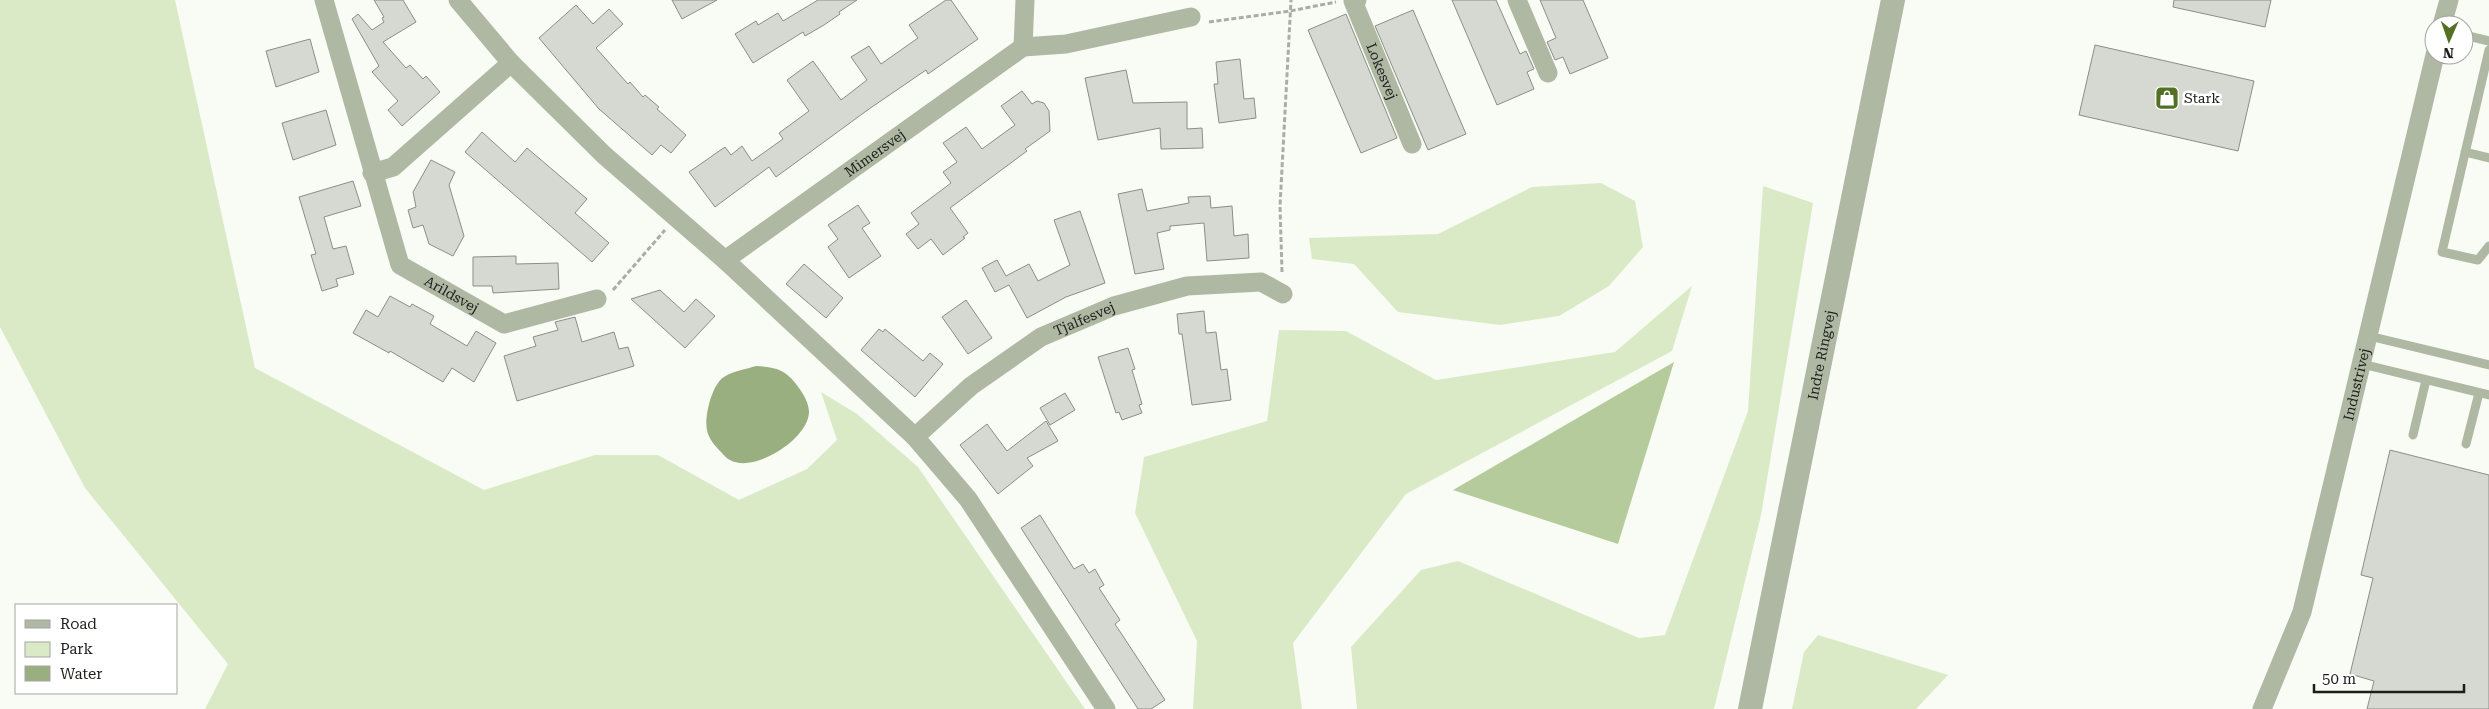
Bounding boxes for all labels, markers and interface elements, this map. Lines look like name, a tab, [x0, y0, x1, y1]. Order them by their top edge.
north arrow	[2424, 15, 2474, 65]
street label: Lokesvej	[1363, 40, 1401, 102]
text: N	[2443, 45, 2454, 61]
shop icon: Stark	[2154, 85, 2180, 111]
place label: Stark	[2184, 90, 2220, 106]
street label: Mimersvej	[841, 126, 908, 180]
street label: Arildsvej	[422, 273, 481, 316]
street label: Tjalfesvej	[1051, 299, 1117, 339]
street label: Indre Ringvej	[1805, 309, 1838, 401]
street label: Industrivej	[2340, 347, 2373, 422]
legend	[15, 604, 178, 694]
text: Road	[60, 615, 97, 633]
text: Park	[60, 640, 94, 658]
scale bar	[2314, 662, 2464, 694]
text: Water	[60, 665, 102, 683]
text: 50 m	[2322, 670, 2357, 688]

